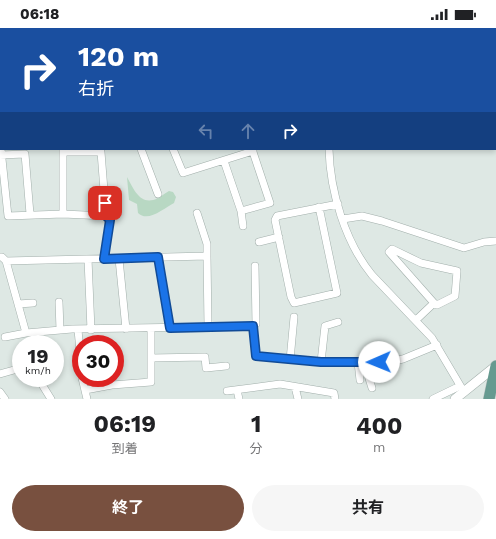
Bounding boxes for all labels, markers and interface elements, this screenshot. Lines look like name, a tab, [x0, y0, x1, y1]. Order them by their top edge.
text: 06:18	[20, 5, 59, 23]
text: 120 m	[78, 40, 159, 73]
icon: right	[12, 44, 64, 96]
text: 右折	[78, 78, 114, 99]
icon: left	[195, 120, 217, 142]
icon: ahead	[237, 120, 259, 142]
icon: right	[279, 120, 301, 142]
pin	[88, 186, 122, 220]
icon: arrive	[94, 192, 116, 214]
speed limit sign: 30	[72, 335, 124, 387]
position arrow	[358, 341, 400, 383]
text: 19	[28, 344, 48, 368]
text: km/h	[25, 365, 51, 376]
text: 06:19	[93, 410, 156, 438]
text: 1	[251, 410, 261, 438]
text: 400	[356, 412, 403, 440]
text: m	[373, 440, 386, 455]
text: 到着	[112, 441, 138, 456]
text: 分	[250, 441, 263, 456]
button: 終了	[12, 485, 244, 531]
button: 共有	[252, 485, 484, 531]

